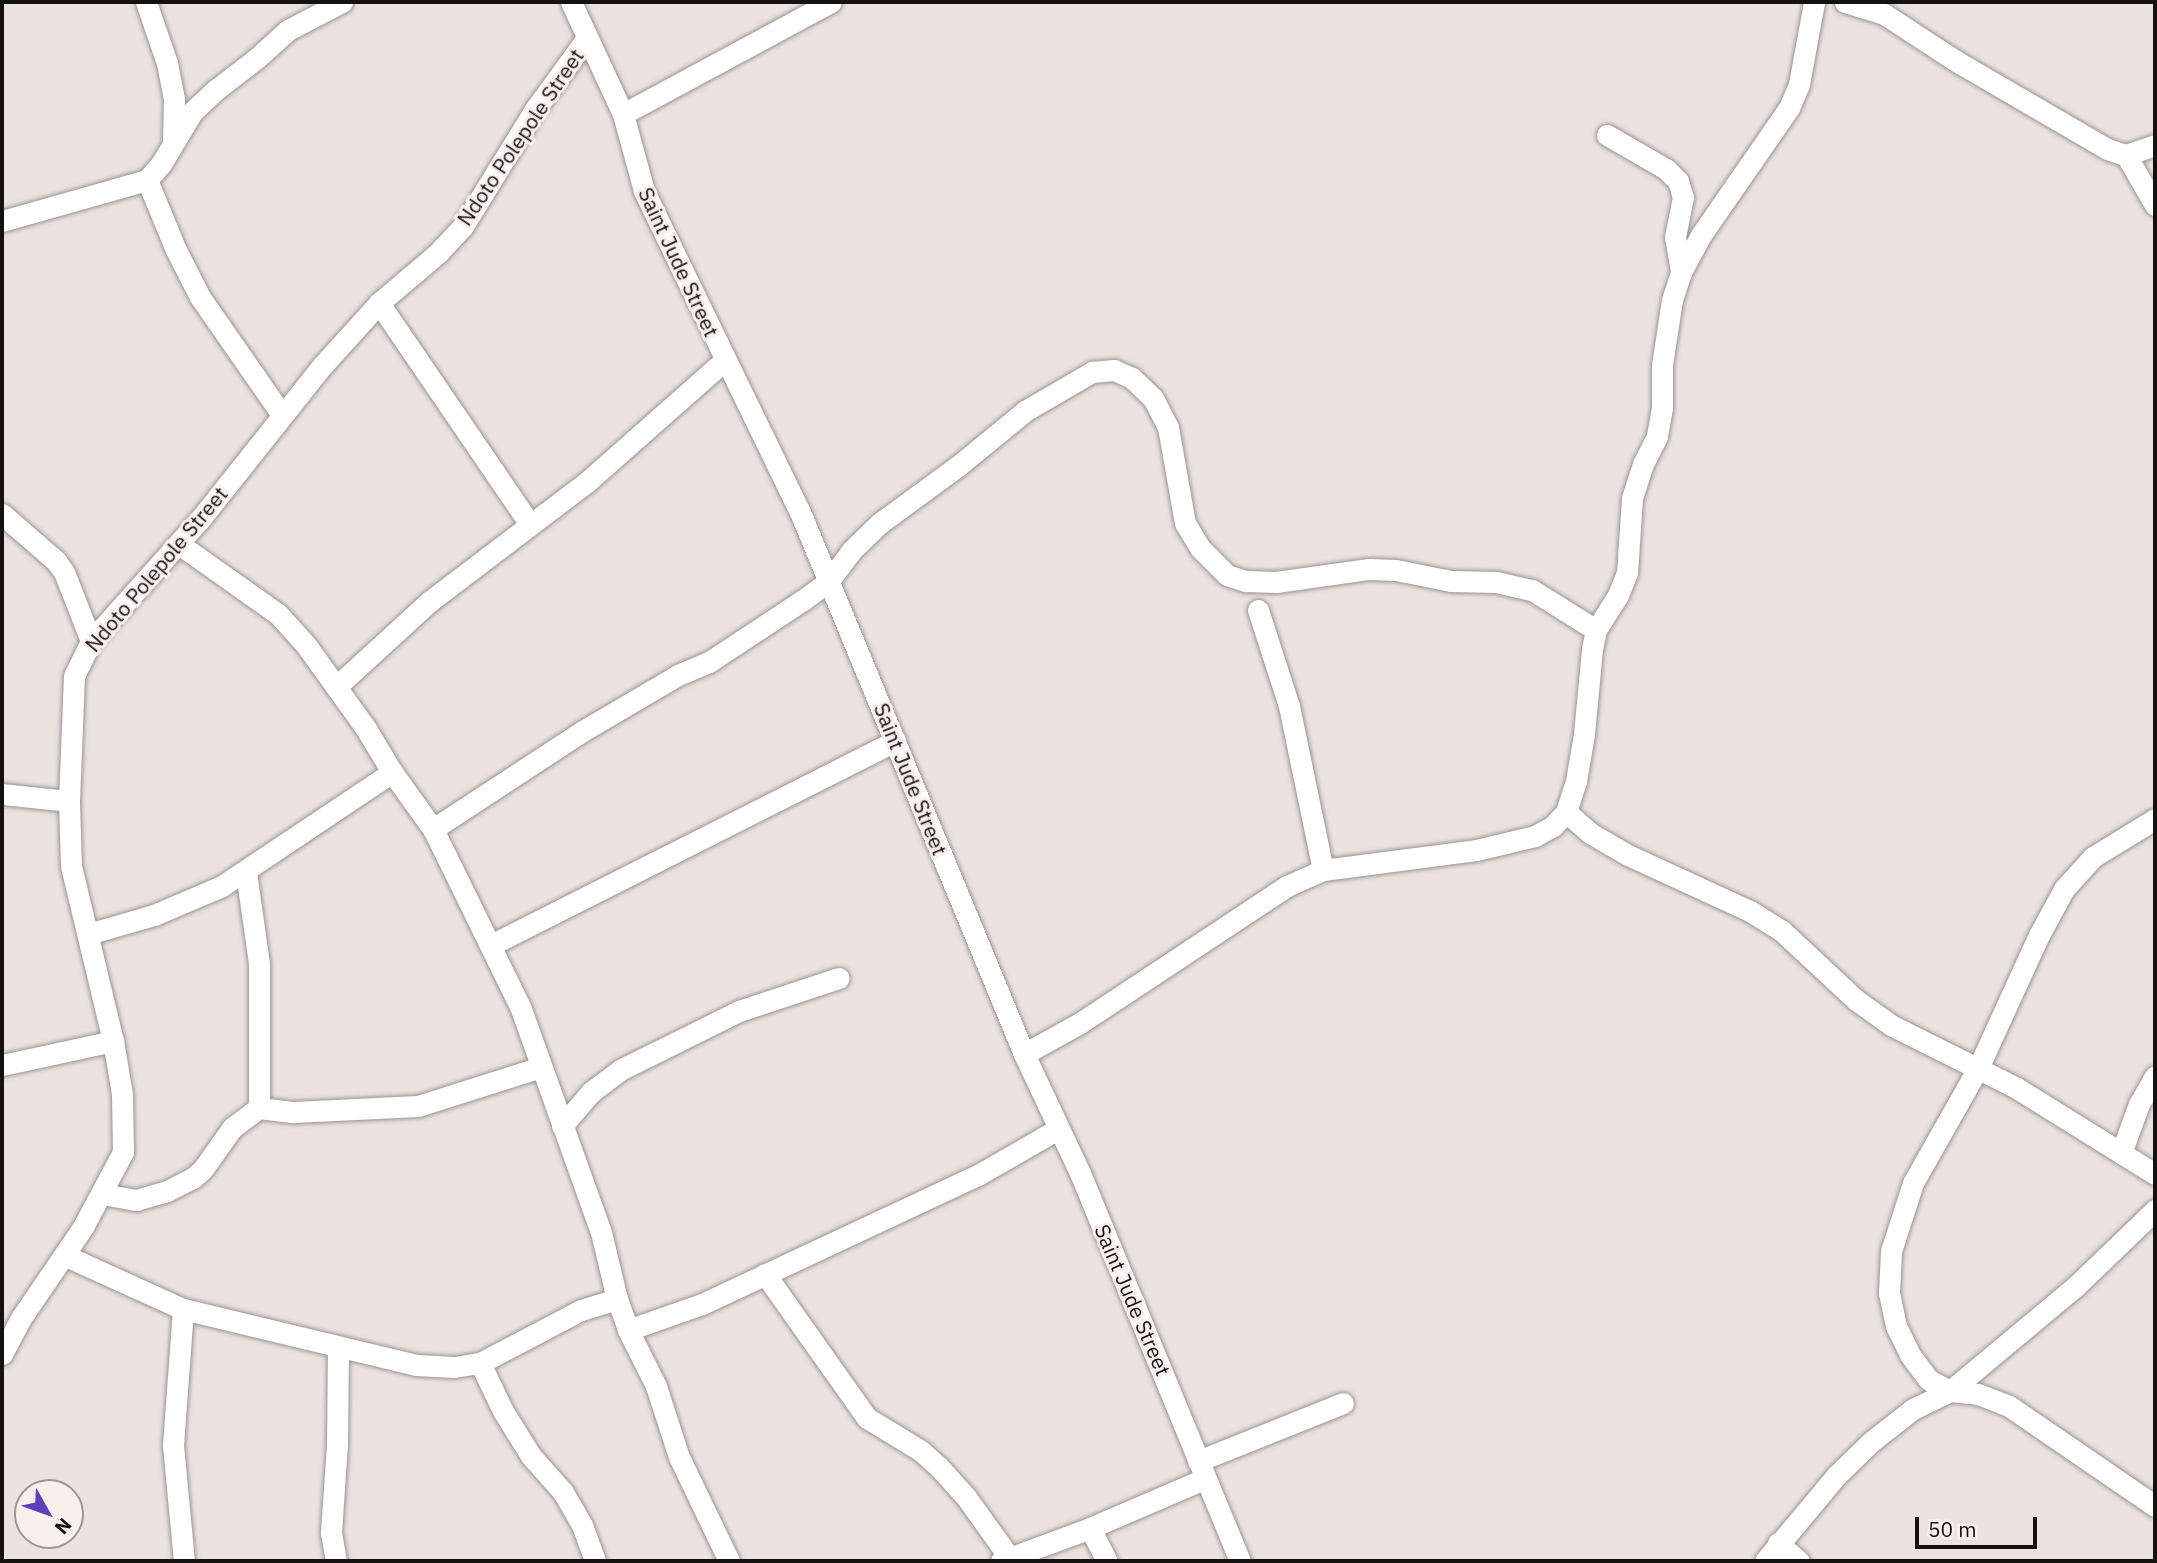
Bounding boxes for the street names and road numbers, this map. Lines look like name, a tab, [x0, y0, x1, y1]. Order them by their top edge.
street label: Ndoto Polepole Street	[451, 44, 589, 230]
street label: Saint Jude Street	[633, 183, 725, 341]
street label: Ndoto Polepole Street	[80, 481, 232, 657]
street label: Saint Jude Street	[869, 699, 953, 859]
street label: Saint Jude Street	[1090, 1221, 1176, 1379]

